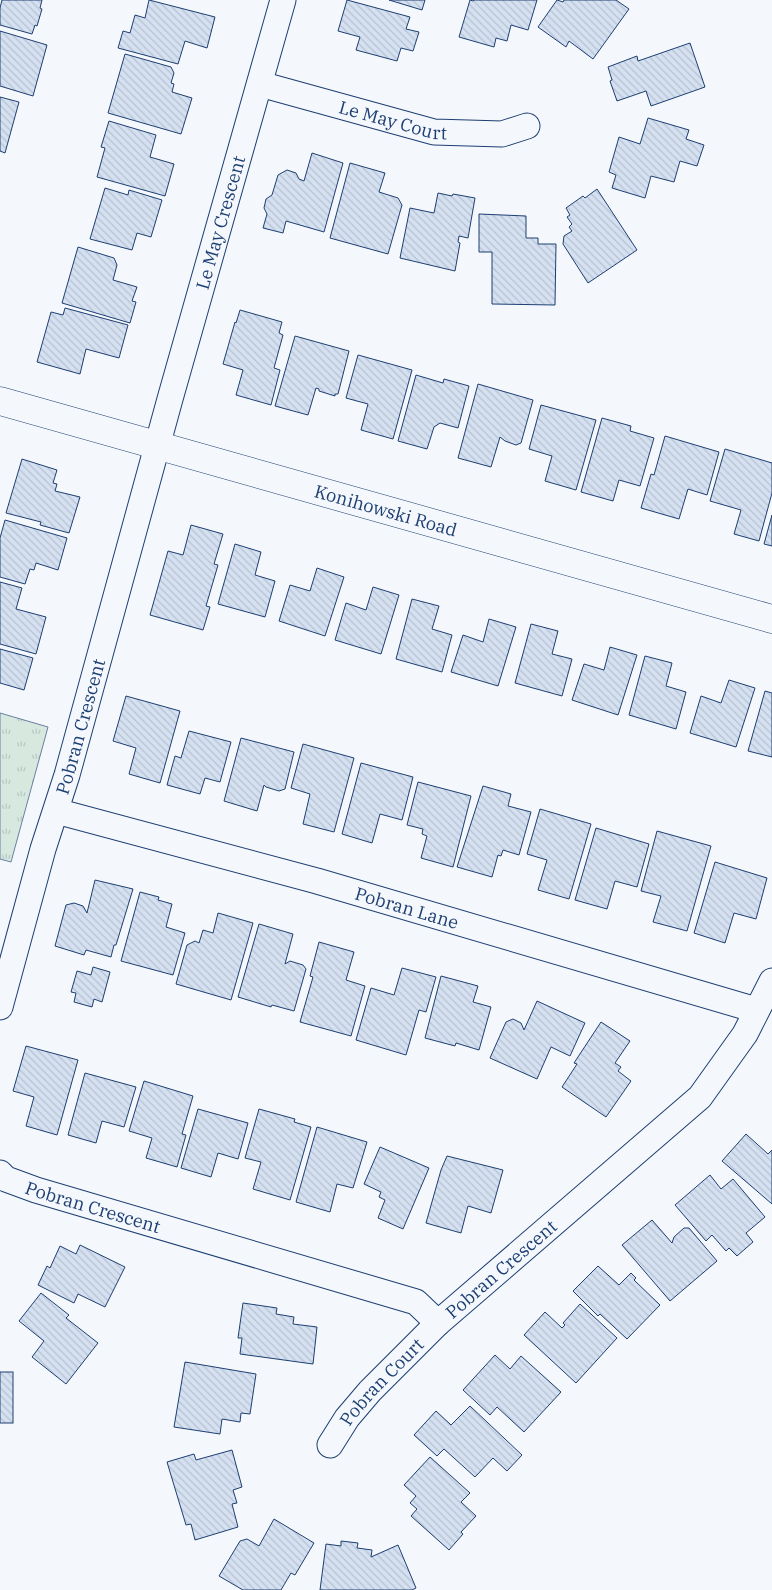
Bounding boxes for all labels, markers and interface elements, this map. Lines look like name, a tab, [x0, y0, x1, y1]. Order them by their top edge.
street label: Le May Court	[336, 95, 447, 144]
street label: Le May Crescent	[190, 153, 250, 292]
street label: Konihowski Road	[312, 479, 460, 541]
street label: Pobran Crescent	[50, 656, 110, 797]
street label: Pobran Lane	[352, 881, 462, 934]
street label: Pobran Crescent	[22, 1176, 163, 1238]
street label: Pobran Crescent	[440, 1214, 561, 1323]
street label: Pobran Court	[334, 1333, 428, 1429]

